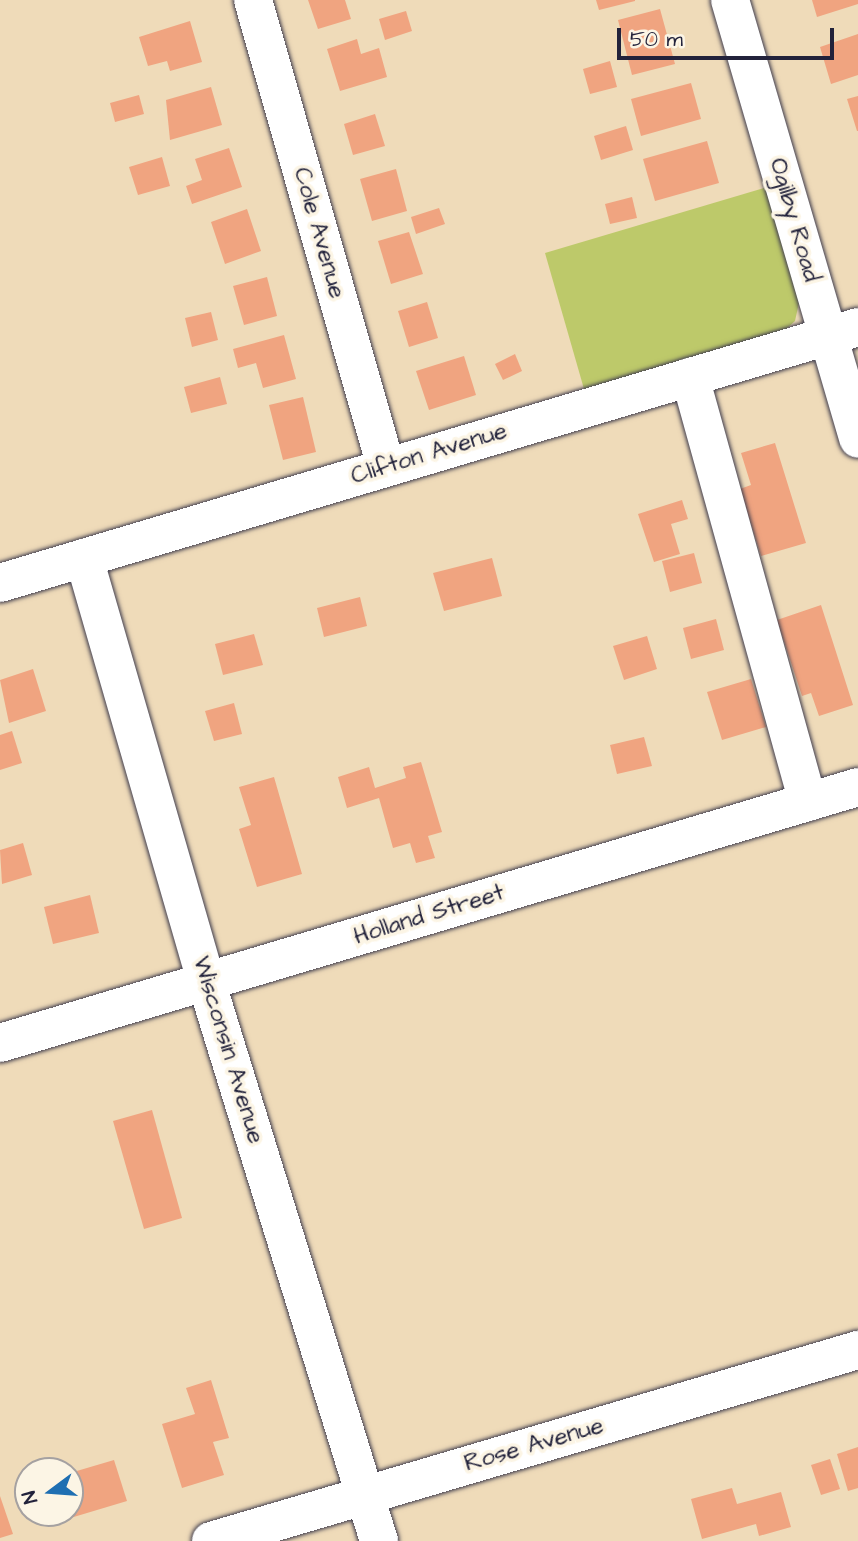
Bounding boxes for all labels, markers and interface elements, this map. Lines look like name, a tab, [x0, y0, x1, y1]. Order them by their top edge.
scale bar	[620, 14, 837, 58]
text: 50 m	[630, 25, 683, 54]
street label: Ogilby Road	[763, 155, 825, 285]
street label: Cole Avenue	[287, 164, 351, 302]
street label: Clifton Avenue	[348, 417, 510, 491]
street label: Holland Street	[350, 878, 508, 952]
street label: Wisconsin Avenue	[186, 953, 270, 1147]
street label: Rose Avenue	[461, 1411, 607, 1479]
north arrow	[14, 1457, 84, 1527]
text: N	[16, 1488, 45, 1507]

